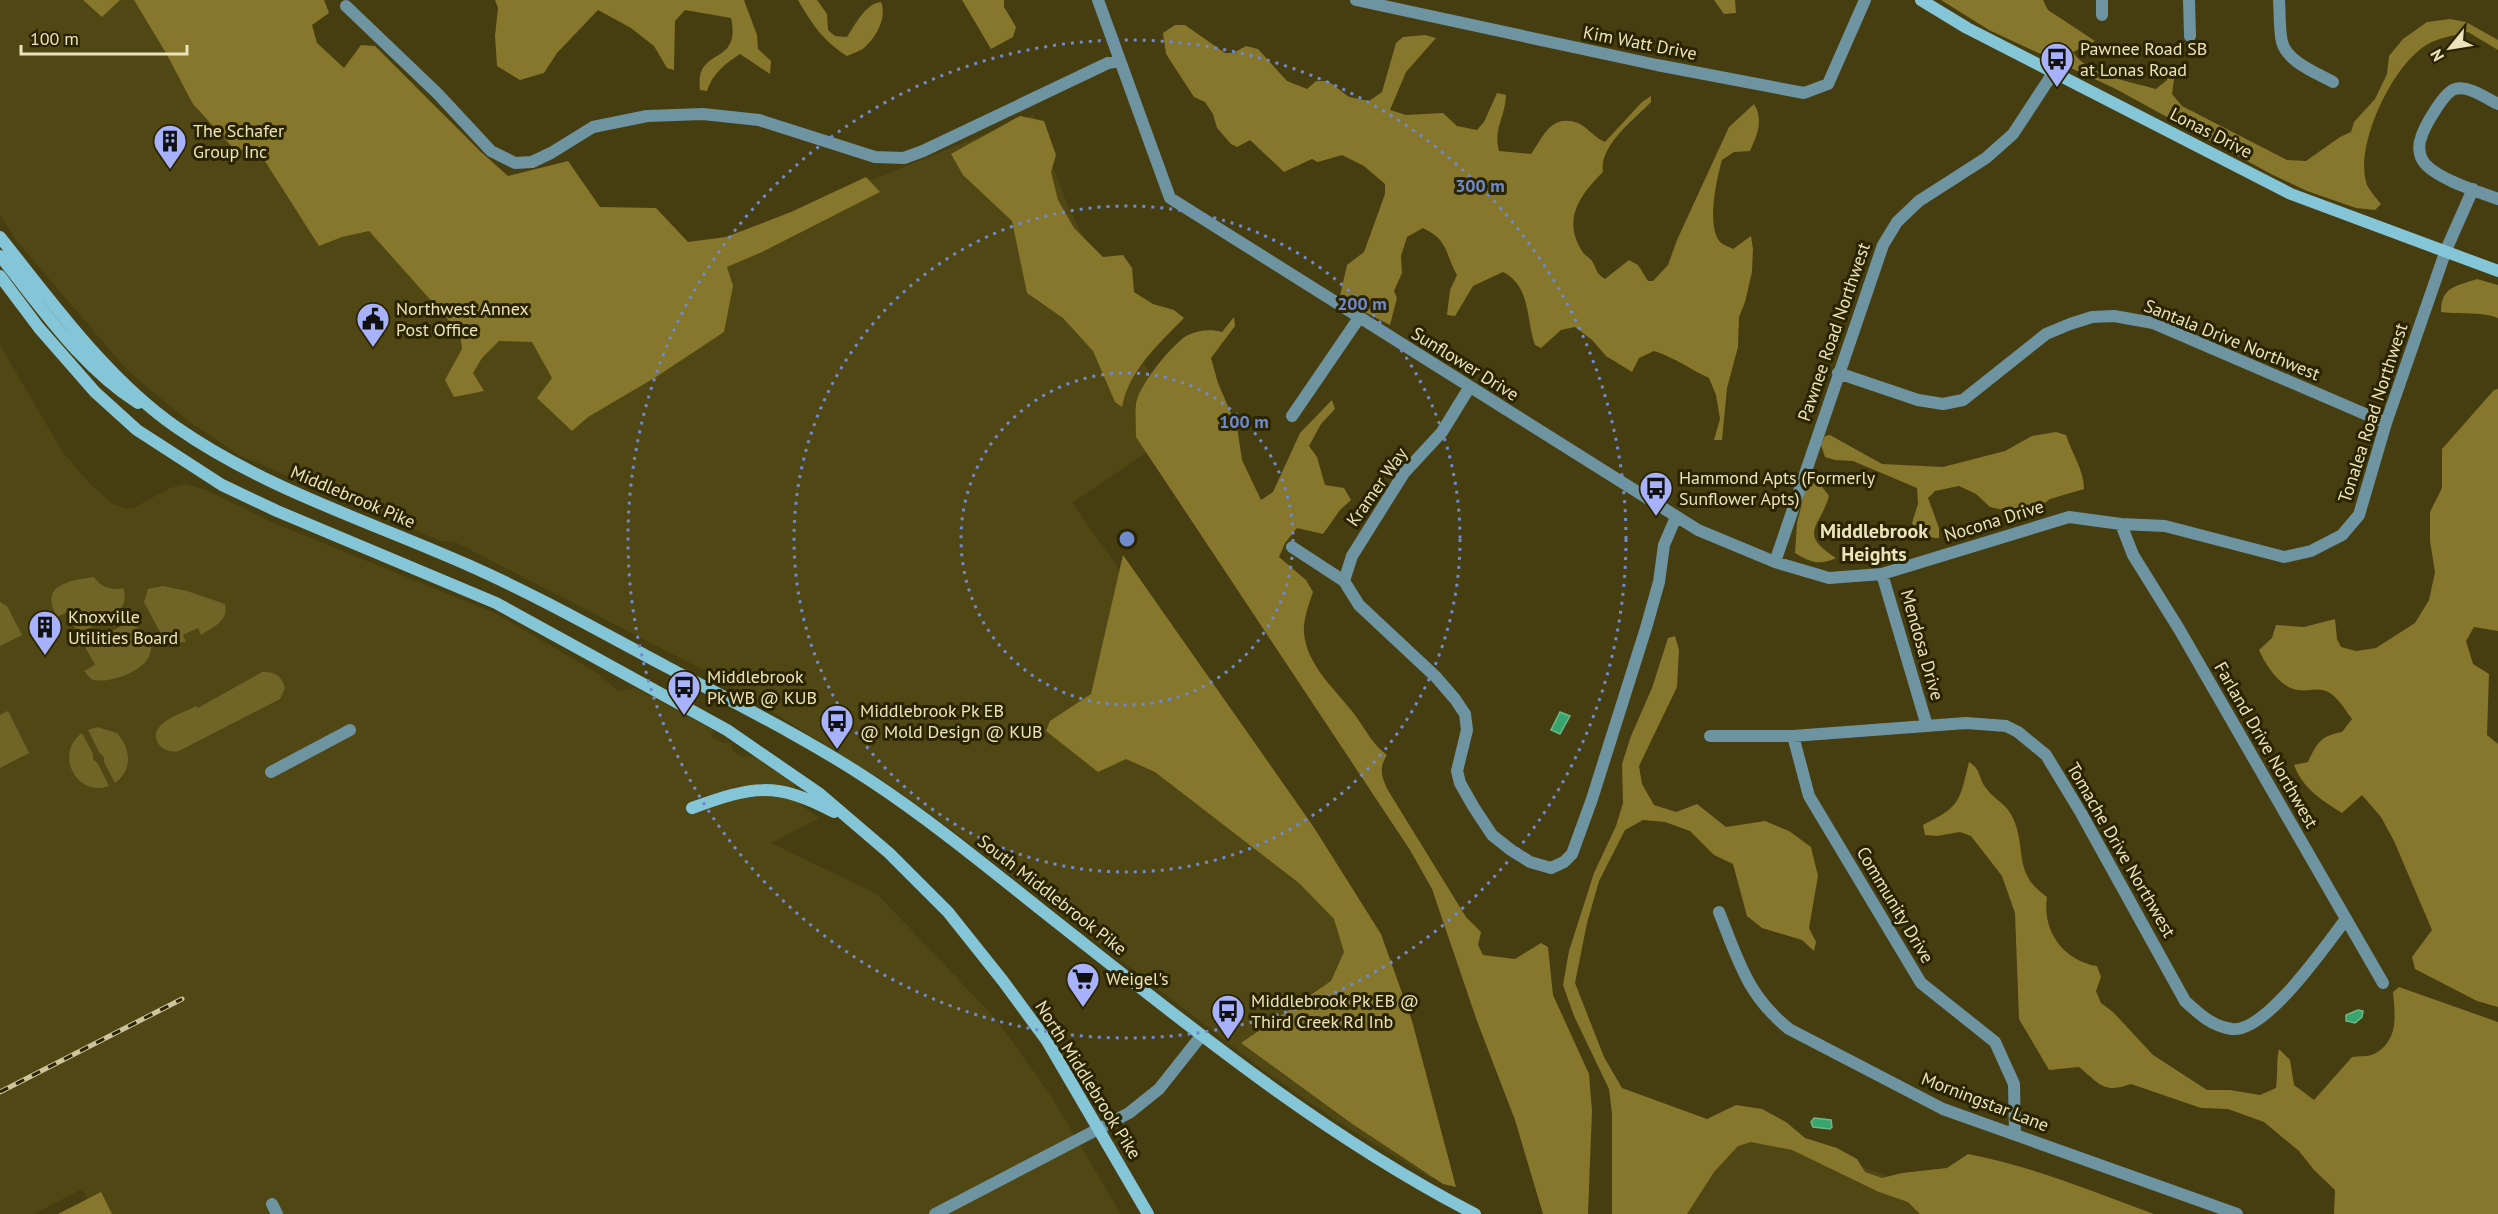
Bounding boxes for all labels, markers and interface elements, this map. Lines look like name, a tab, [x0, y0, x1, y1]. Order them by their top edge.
scale bar	[21, 18, 188, 56]
north arrow	[2420, 18, 2480, 78]
street label: Kim Watt Drive	[1581, 20, 1699, 65]
text: 100 m	[30, 27, 79, 50]
place label: Pawnee Road SB at Lonas Road	[2080, 37, 2207, 81]
bus stop icon: Pawnee Road SB at Lonas Road	[2039, 41, 2075, 88]
text: N	[2426, 46, 2448, 65]
street label: Lonas Drive	[2166, 102, 2256, 163]
place label: The Schafer Group Inc	[193, 119, 284, 163]
building icon: The Schafer Group Inc	[152, 123, 188, 170]
text: 300 m	[1455, 174, 1505, 197]
street label: Pawnee Road Northwest	[1792, 239, 1875, 424]
text: 200 m	[1337, 292, 1387, 315]
street label: Santala Drive Northwest	[2141, 294, 2324, 385]
place label: Northwest Annex Post Office	[396, 297, 529, 341]
public building icon: Northwest Annex Post Office	[355, 301, 391, 348]
street label: Tonalea Road Northwest	[2333, 320, 2412, 506]
street label: Sunflower Drive	[1407, 321, 1523, 406]
text: 100 m	[1219, 410, 1269, 433]
street label: Kramer Way	[1341, 442, 1413, 531]
street label: Middlebrook Pike	[287, 460, 419, 533]
place label: Hammond Apts (Formerly Sunflower Apts)	[1679, 466, 1876, 510]
bus stop icon: Hammond Apts (Formerly Sunflower Apts)	[1638, 470, 1674, 517]
street label: Nocona Drive	[1941, 494, 2046, 547]
district label: Middlebrook Heights	[1820, 518, 1928, 567]
centre of rings	[1117, 529, 1137, 549]
street label: Mendosa Drive	[1896, 587, 1949, 703]
place label: Knoxville Utilities Board	[68, 605, 178, 649]
building icon: Knoxville Utilities Board	[27, 609, 63, 656]
street label: Farland Drive Northwest	[2209, 657, 2323, 832]
place label: Middlebrook Pk WB @ KUB	[707, 665, 817, 709]
bus stop icon: Middlebrook Pk WB @ KUB	[666, 669, 702, 716]
place label: Middlebrook Pk EB @ Mold Design @ KUB	[860, 699, 1042, 743]
bus stop icon: Middlebrook Pk EB @ Mold Design @ KUB	[819, 703, 855, 750]
street label: Tomache Drive Northwest	[2062, 758, 2181, 941]
street label: South Middlebrook Pike	[973, 829, 1131, 960]
street label: Community Drive	[1852, 842, 1939, 967]
supermarket icon: Weigel's	[1065, 961, 1101, 1008]
place label: Weigel's	[1106, 967, 1169, 990]
place label: Middlebrook Pk EB @ Third Creek Rd Inb	[1251, 989, 1419, 1033]
bus stop icon: Middlebrook Pk EB @ Third Creek Rd Inb	[1210, 993, 1246, 1040]
street label: North Middlebrook Pike	[1030, 996, 1147, 1163]
street label: Morningstar Lane	[1918, 1067, 2052, 1136]

